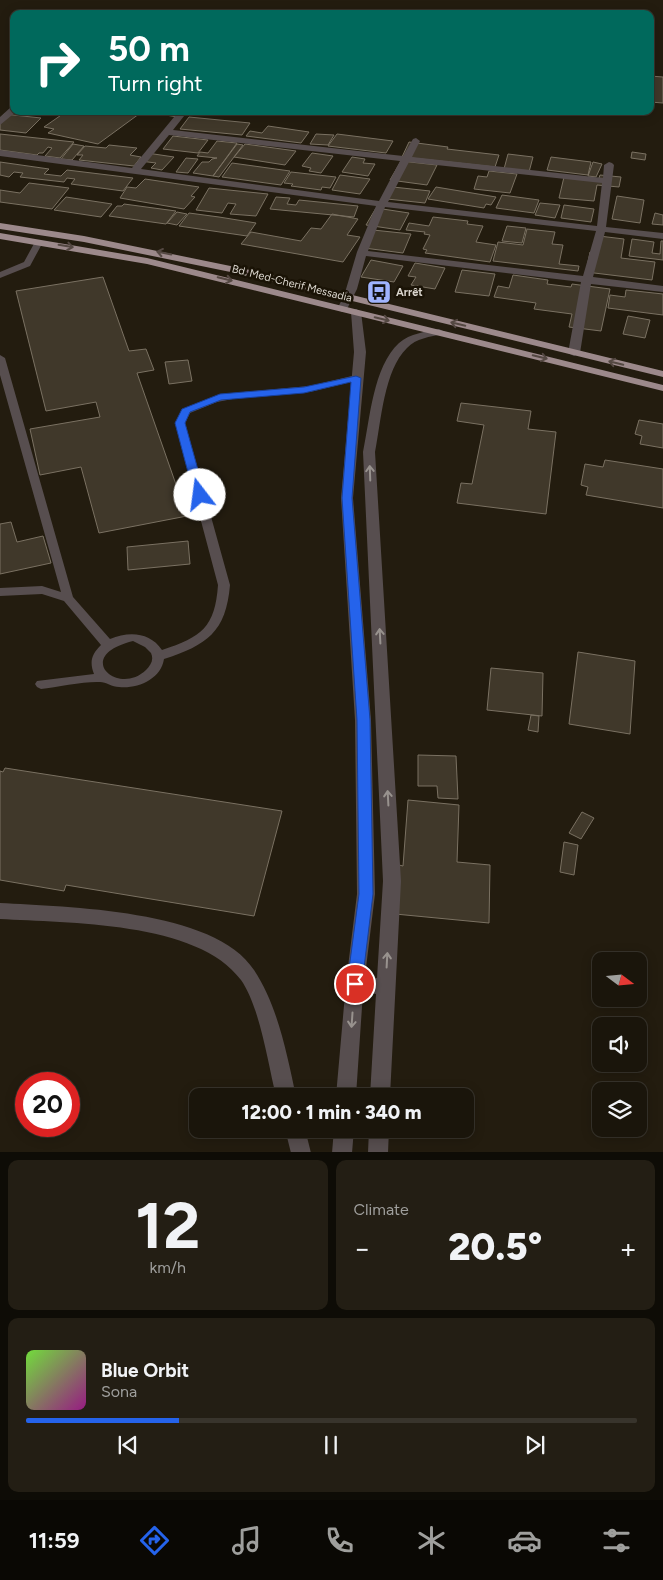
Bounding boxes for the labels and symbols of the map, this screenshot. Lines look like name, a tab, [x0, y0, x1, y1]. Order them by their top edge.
one-way arrow	[57, 242, 73, 252]
one-way arrow	[156, 248, 172, 257]
street label: Bd. Med-Cherif Messadia	[230, 262, 353, 305]
one-way arrow	[216, 275, 232, 284]
bus stop icon: Arrêt	[366, 279, 392, 305]
place label: Arrêt	[396, 286, 423, 299]
one-way arrow	[374, 314, 390, 324]
one-way arrow	[450, 319, 466, 328]
one-way arrow	[532, 353, 548, 363]
one-way arrow	[608, 358, 624, 367]
one-way arrow	[365, 466, 374, 482]
position arrow	[173, 468, 225, 520]
one-way arrow	[375, 628, 384, 644]
one-way arrow	[383, 790, 392, 806]
one-way arrow	[382, 952, 391, 968]
north arrow	[592, 952, 648, 1008]
pin	[334, 963, 376, 1005]
one-way arrow	[347, 1012, 356, 1028]
speed limit sign: 20	[15, 1072, 80, 1137]

